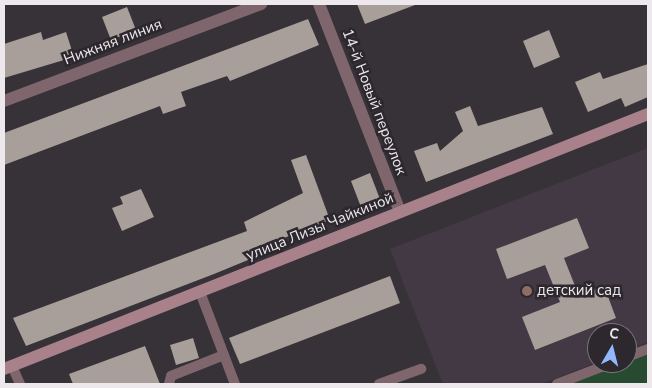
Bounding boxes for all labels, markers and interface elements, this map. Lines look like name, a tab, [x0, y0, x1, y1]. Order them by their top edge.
street label: Нижняя линия	[61, 15, 165, 69]
street label: 14-й Новый переулок	[338, 26, 410, 178]
street label: улица Лизы Чайкиной	[244, 189, 396, 265]
place label: детский сад	[537, 282, 621, 300]
marker: детский сад	[521, 285, 533, 297]
north arrow	[587, 323, 637, 373]
text: С	[608, 324, 620, 344]

